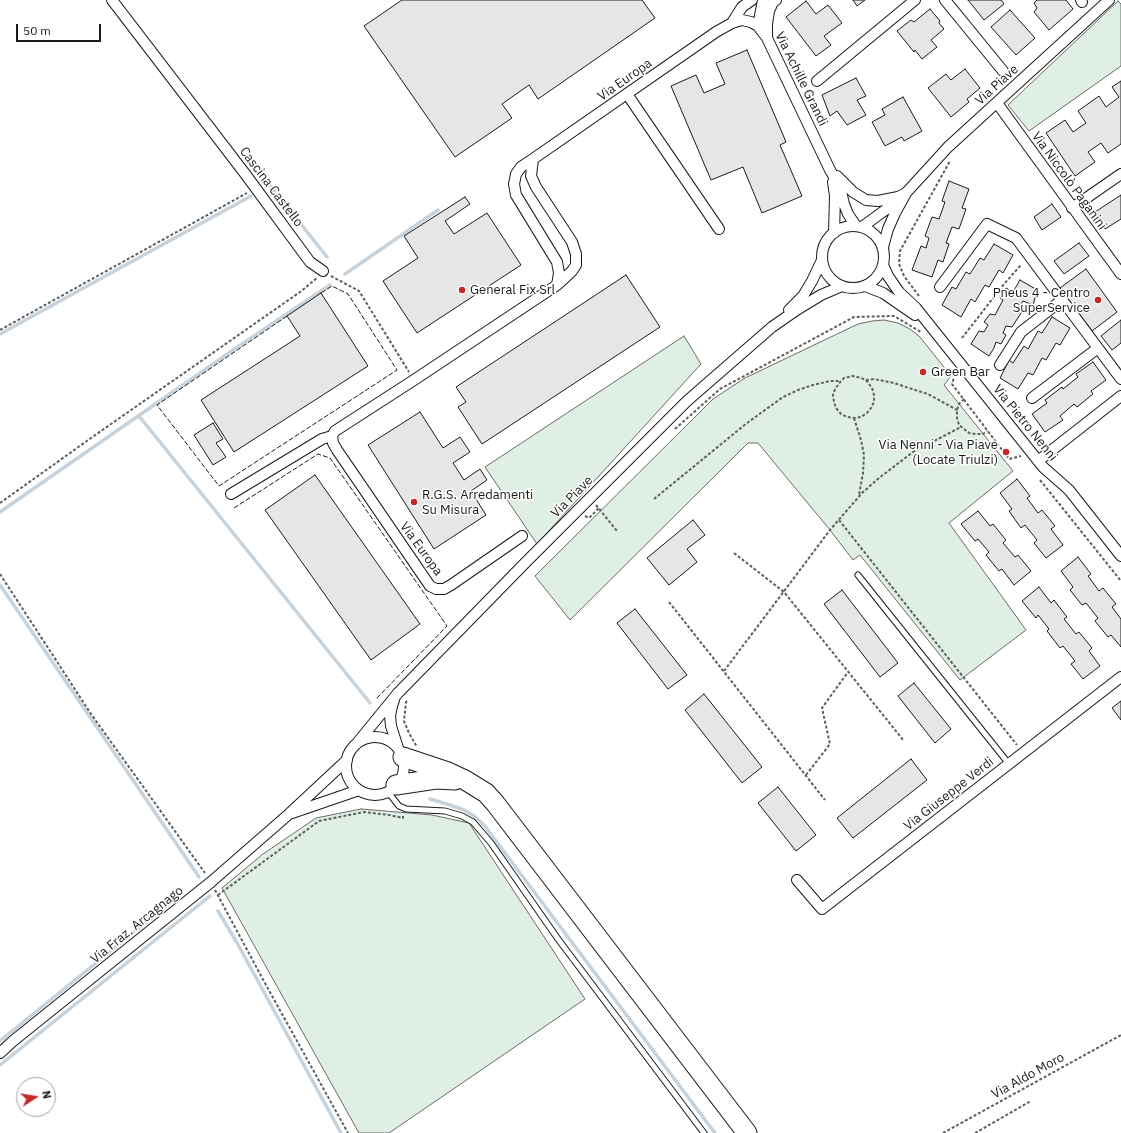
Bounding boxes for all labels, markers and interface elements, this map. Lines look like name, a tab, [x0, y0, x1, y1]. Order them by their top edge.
scale bar	[18, 16, 103, 42]
text: 50 m	[23, 23, 51, 38]
street label: Via Achille Grandi	[771, 29, 831, 129]
street label: Via Europa	[595, 56, 655, 104]
street label: Via Piave	[972, 62, 1022, 108]
street label: Via Niccolò Paganini	[1028, 129, 1110, 233]
street label: Cascina Castello	[236, 144, 306, 230]
place label: General Fix Srl	[470, 282, 555, 298]
marker: General Fix Srl	[457, 285, 467, 295]
place label: Pneus 4 - Centro SuperService	[993, 285, 1090, 316]
marker: Pneus 4 - Centro SuperService	[1093, 295, 1103, 305]
place label: Green Bar	[931, 364, 990, 380]
marker: Green Bar	[918, 367, 928, 377]
street label: Via Pietro Nenni	[990, 382, 1060, 464]
place label: Via Nenni - Via Piave (Locate Triulzi)	[879, 437, 998, 468]
marker: Via Nenni - Via Piave (Locate Triulzi)	[1001, 447, 1011, 457]
street label: Via Piave	[548, 473, 596, 521]
place label: R.G.S. Arredamenti Su Misura	[422, 487, 533, 518]
marker: R.G.S. Arredamenti Su Misura	[409, 497, 419, 507]
street label: Via Europa	[396, 519, 446, 579]
street label: Via Giuseppe Verdi	[901, 754, 997, 834]
street label: Via Fraz. Arcagnago	[88, 883, 186, 967]
street label: Via Aldo Moro	[989, 1050, 1067, 1102]
north arrow	[16, 1077, 56, 1117]
text: N	[39, 1089, 54, 1100]

